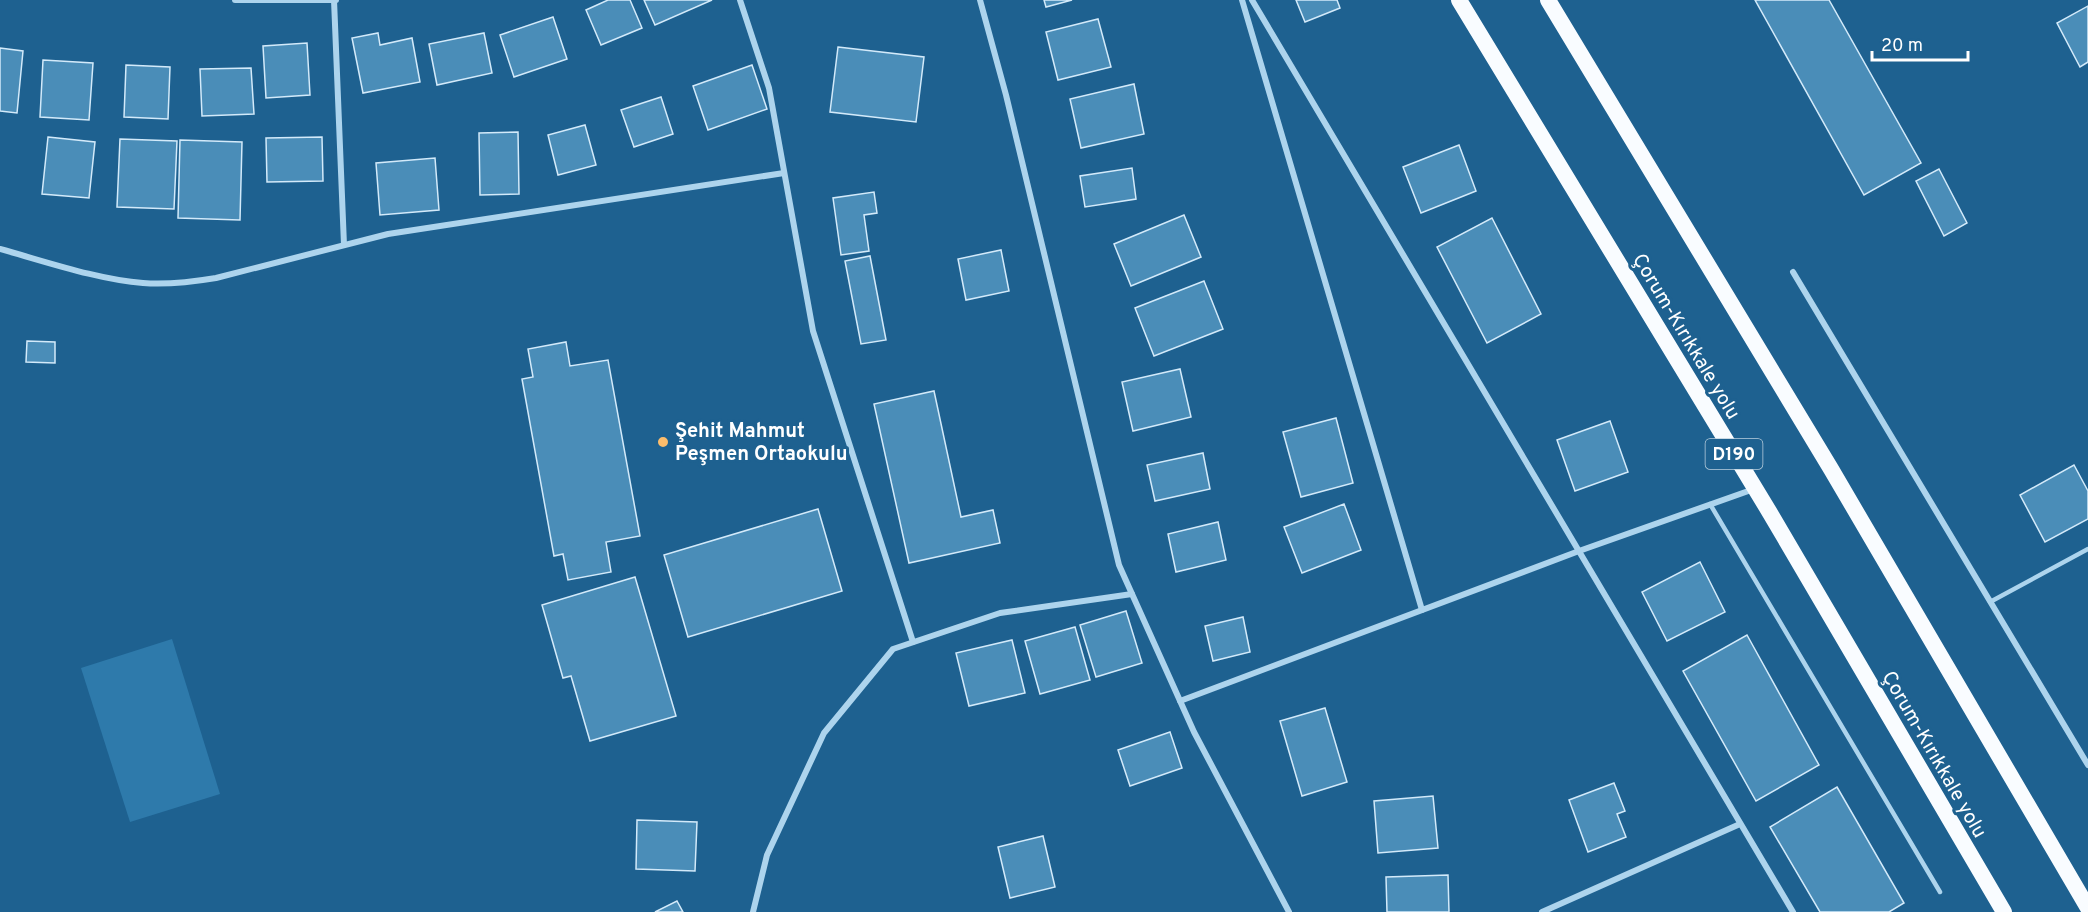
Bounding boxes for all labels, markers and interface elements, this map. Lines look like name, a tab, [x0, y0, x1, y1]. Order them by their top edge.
scale bar	[1872, 24, 1968, 62]
text: 20 m	[1881, 35, 1923, 58]
street label: Çorum-Kırıkkale yolu	[1625, 249, 1745, 425]
place label: Şehit Mahmut Peşmen Ortaokulu	[675, 419, 848, 468]
marker: Şehit Mahmut Peşmen Ortaokulu	[656, 435, 670, 449]
road number: D190	[1706, 439, 1762, 469]
street label: Çorum-Kırıkkale yolu	[1875, 667, 1992, 843]

